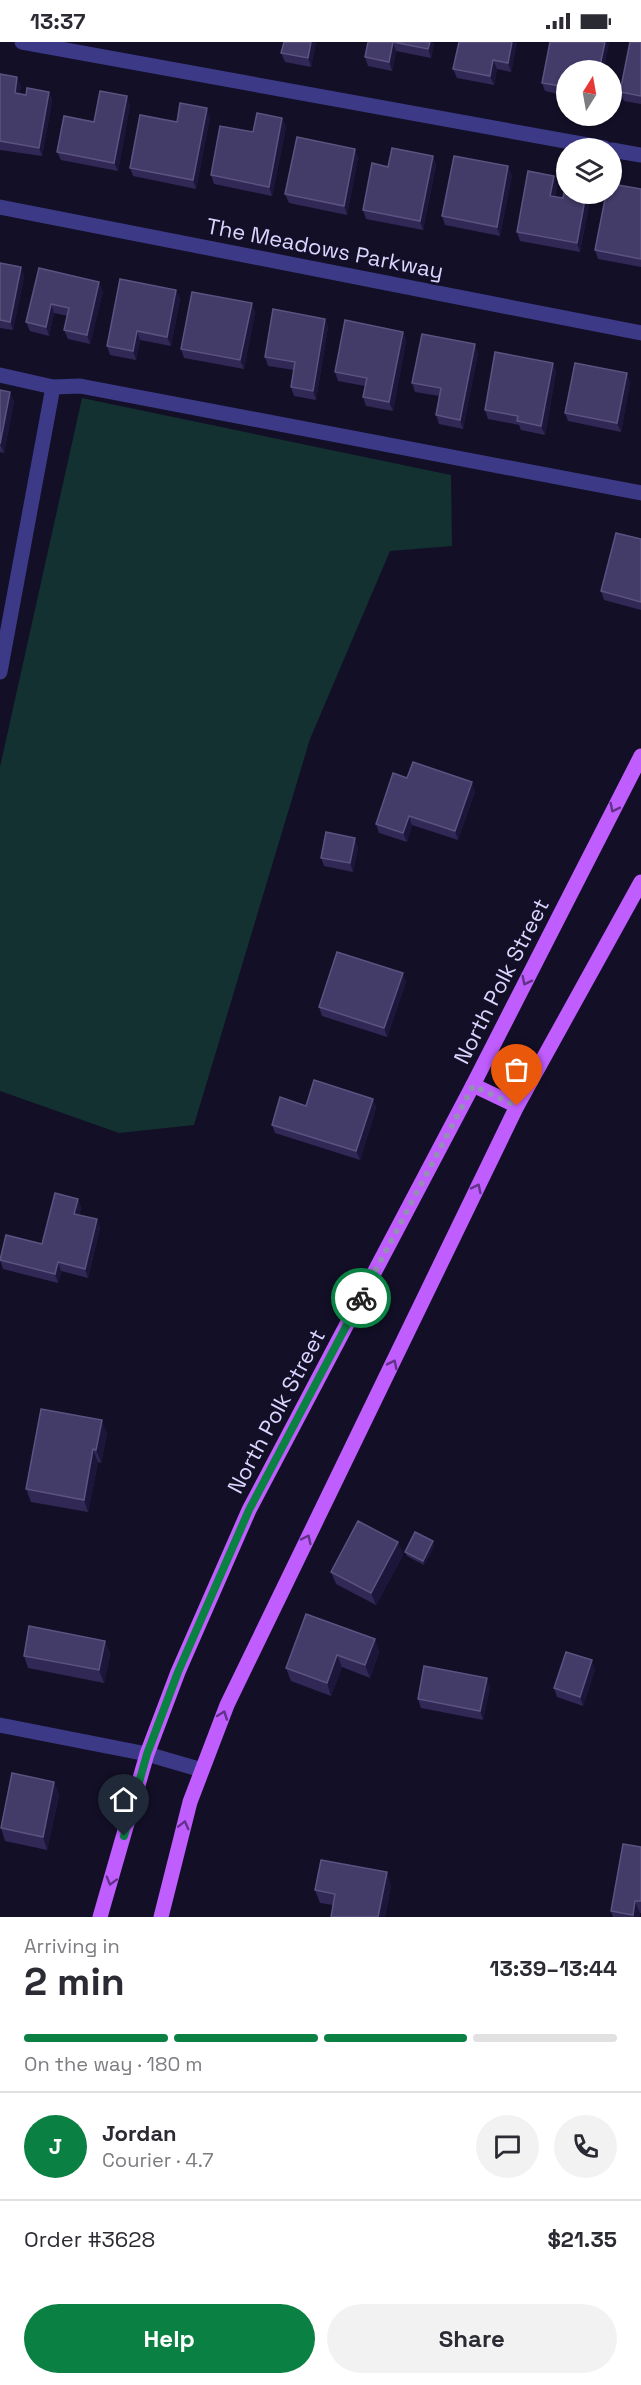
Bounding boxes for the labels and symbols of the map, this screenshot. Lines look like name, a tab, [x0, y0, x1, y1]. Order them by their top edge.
north arrow	[556, 60, 622, 126]
street label: The Meadows Parkway	[204, 211, 446, 285]
one-way arrow	[610, 801, 622, 812]
street label: North Polk Street	[447, 893, 555, 1069]
one-way arrow	[522, 975, 533, 986]
pin	[491, 1044, 542, 1106]
one-way arrow	[470, 1184, 482, 1195]
courier	[331, 1268, 391, 1328]
street label: North Polk Street	[221, 1324, 331, 1498]
one-way arrow	[385, 1359, 397, 1370]
one-way arrow	[300, 1535, 312, 1546]
one-way arrow	[216, 1710, 228, 1721]
pin	[98, 1774, 149, 1836]
one-way arrow	[177, 1821, 190, 1831]
one-way arrow	[106, 1875, 118, 1886]

